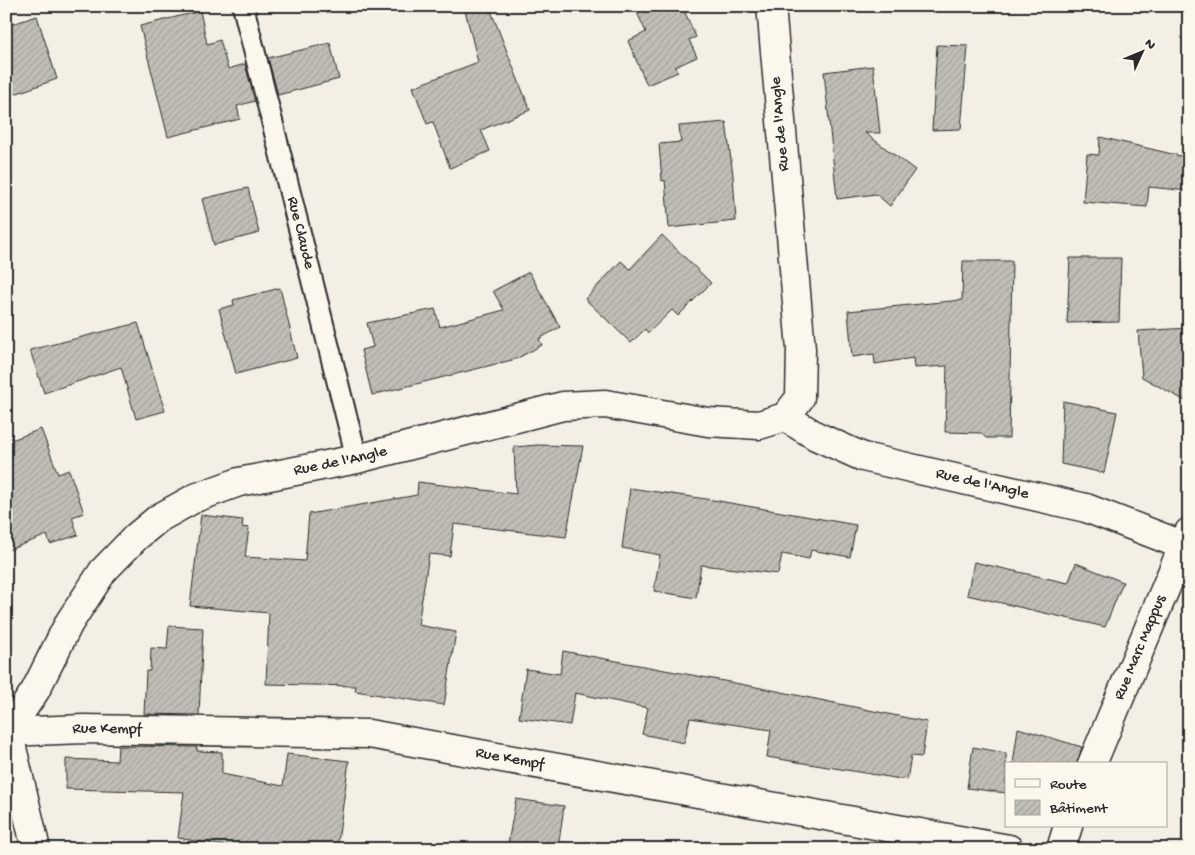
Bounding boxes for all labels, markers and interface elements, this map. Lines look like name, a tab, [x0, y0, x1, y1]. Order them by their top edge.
north arrow	[1118, 28, 1168, 78]
text: N	[1140, 36, 1159, 54]
street label: Rue de l'Angle	[767, 75, 795, 172]
street label: Rue Claude	[282, 195, 319, 272]
street label: Rue de l'Angle	[292, 442, 390, 481]
street label: Rue de l'Angle	[934, 464, 1031, 504]
street label: Rue Marc Mappus	[1110, 591, 1171, 703]
street label: Rue Kempf	[72, 719, 143, 740]
street label: Rue Kempf	[474, 744, 546, 775]
legend	[1005, 762, 1168, 828]
text: Route	[1050, 776, 1087, 794]
text: Bâtiment	[1049, 800, 1109, 818]

